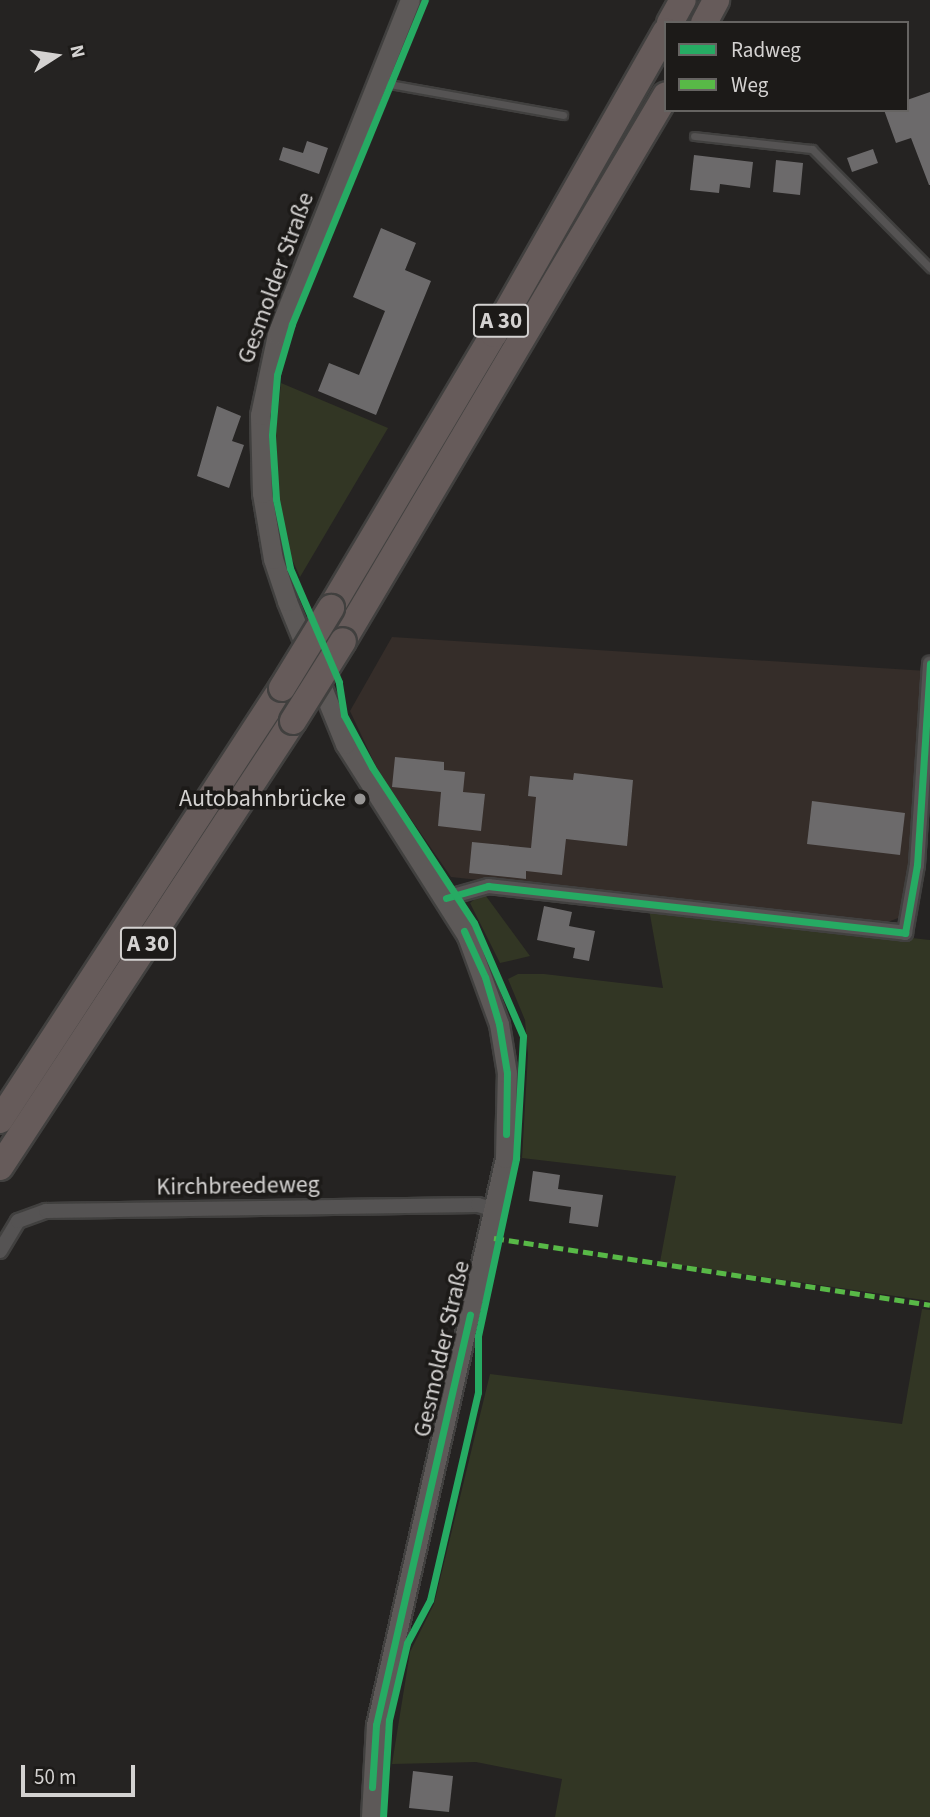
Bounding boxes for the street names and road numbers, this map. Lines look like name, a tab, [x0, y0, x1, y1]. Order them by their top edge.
street label: Gesmolder Straße	[232, 188, 320, 368]
road number: A 30	[471, 302, 531, 340]
road number: A 30	[118, 925, 178, 964]
street label: Kirchbreedeweg	[156, 1170, 320, 1202]
street label: Gesmolder Straße	[408, 1258, 476, 1440]

